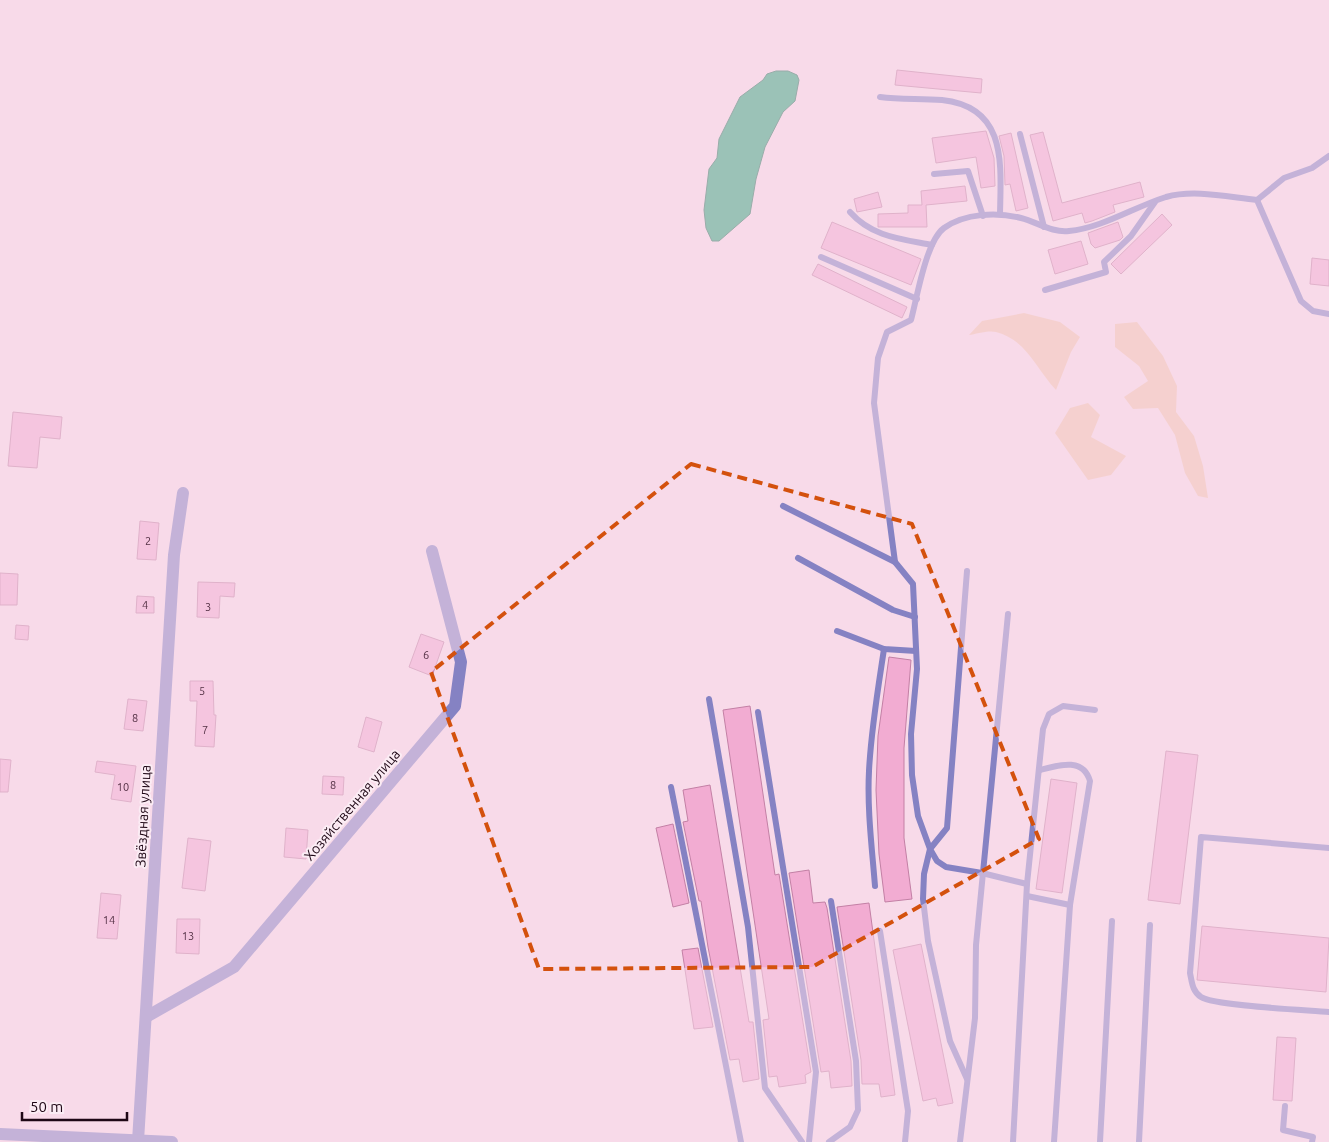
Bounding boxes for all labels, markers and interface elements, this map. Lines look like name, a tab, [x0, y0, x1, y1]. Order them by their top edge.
house number: 2	[145, 535, 151, 547]
house number: 4	[142, 599, 148, 611]
house number: 3	[205, 601, 211, 613]
house number: 6	[423, 649, 429, 661]
house number: 5	[199, 685, 205, 697]
house number: 8	[132, 712, 138, 724]
house number: 7	[202, 724, 208, 736]
street label: Хозяйственная улица	[301, 746, 403, 864]
street label: Звёздная улица	[132, 764, 154, 868]
house number: 8	[330, 779, 336, 791]
house number: 10	[117, 781, 129, 793]
house number: 14	[103, 914, 115, 926]
house number: 13	[182, 930, 194, 942]
scale bar	[22, 1090, 128, 1122]
text: 50 m	[30, 1098, 63, 1115]

